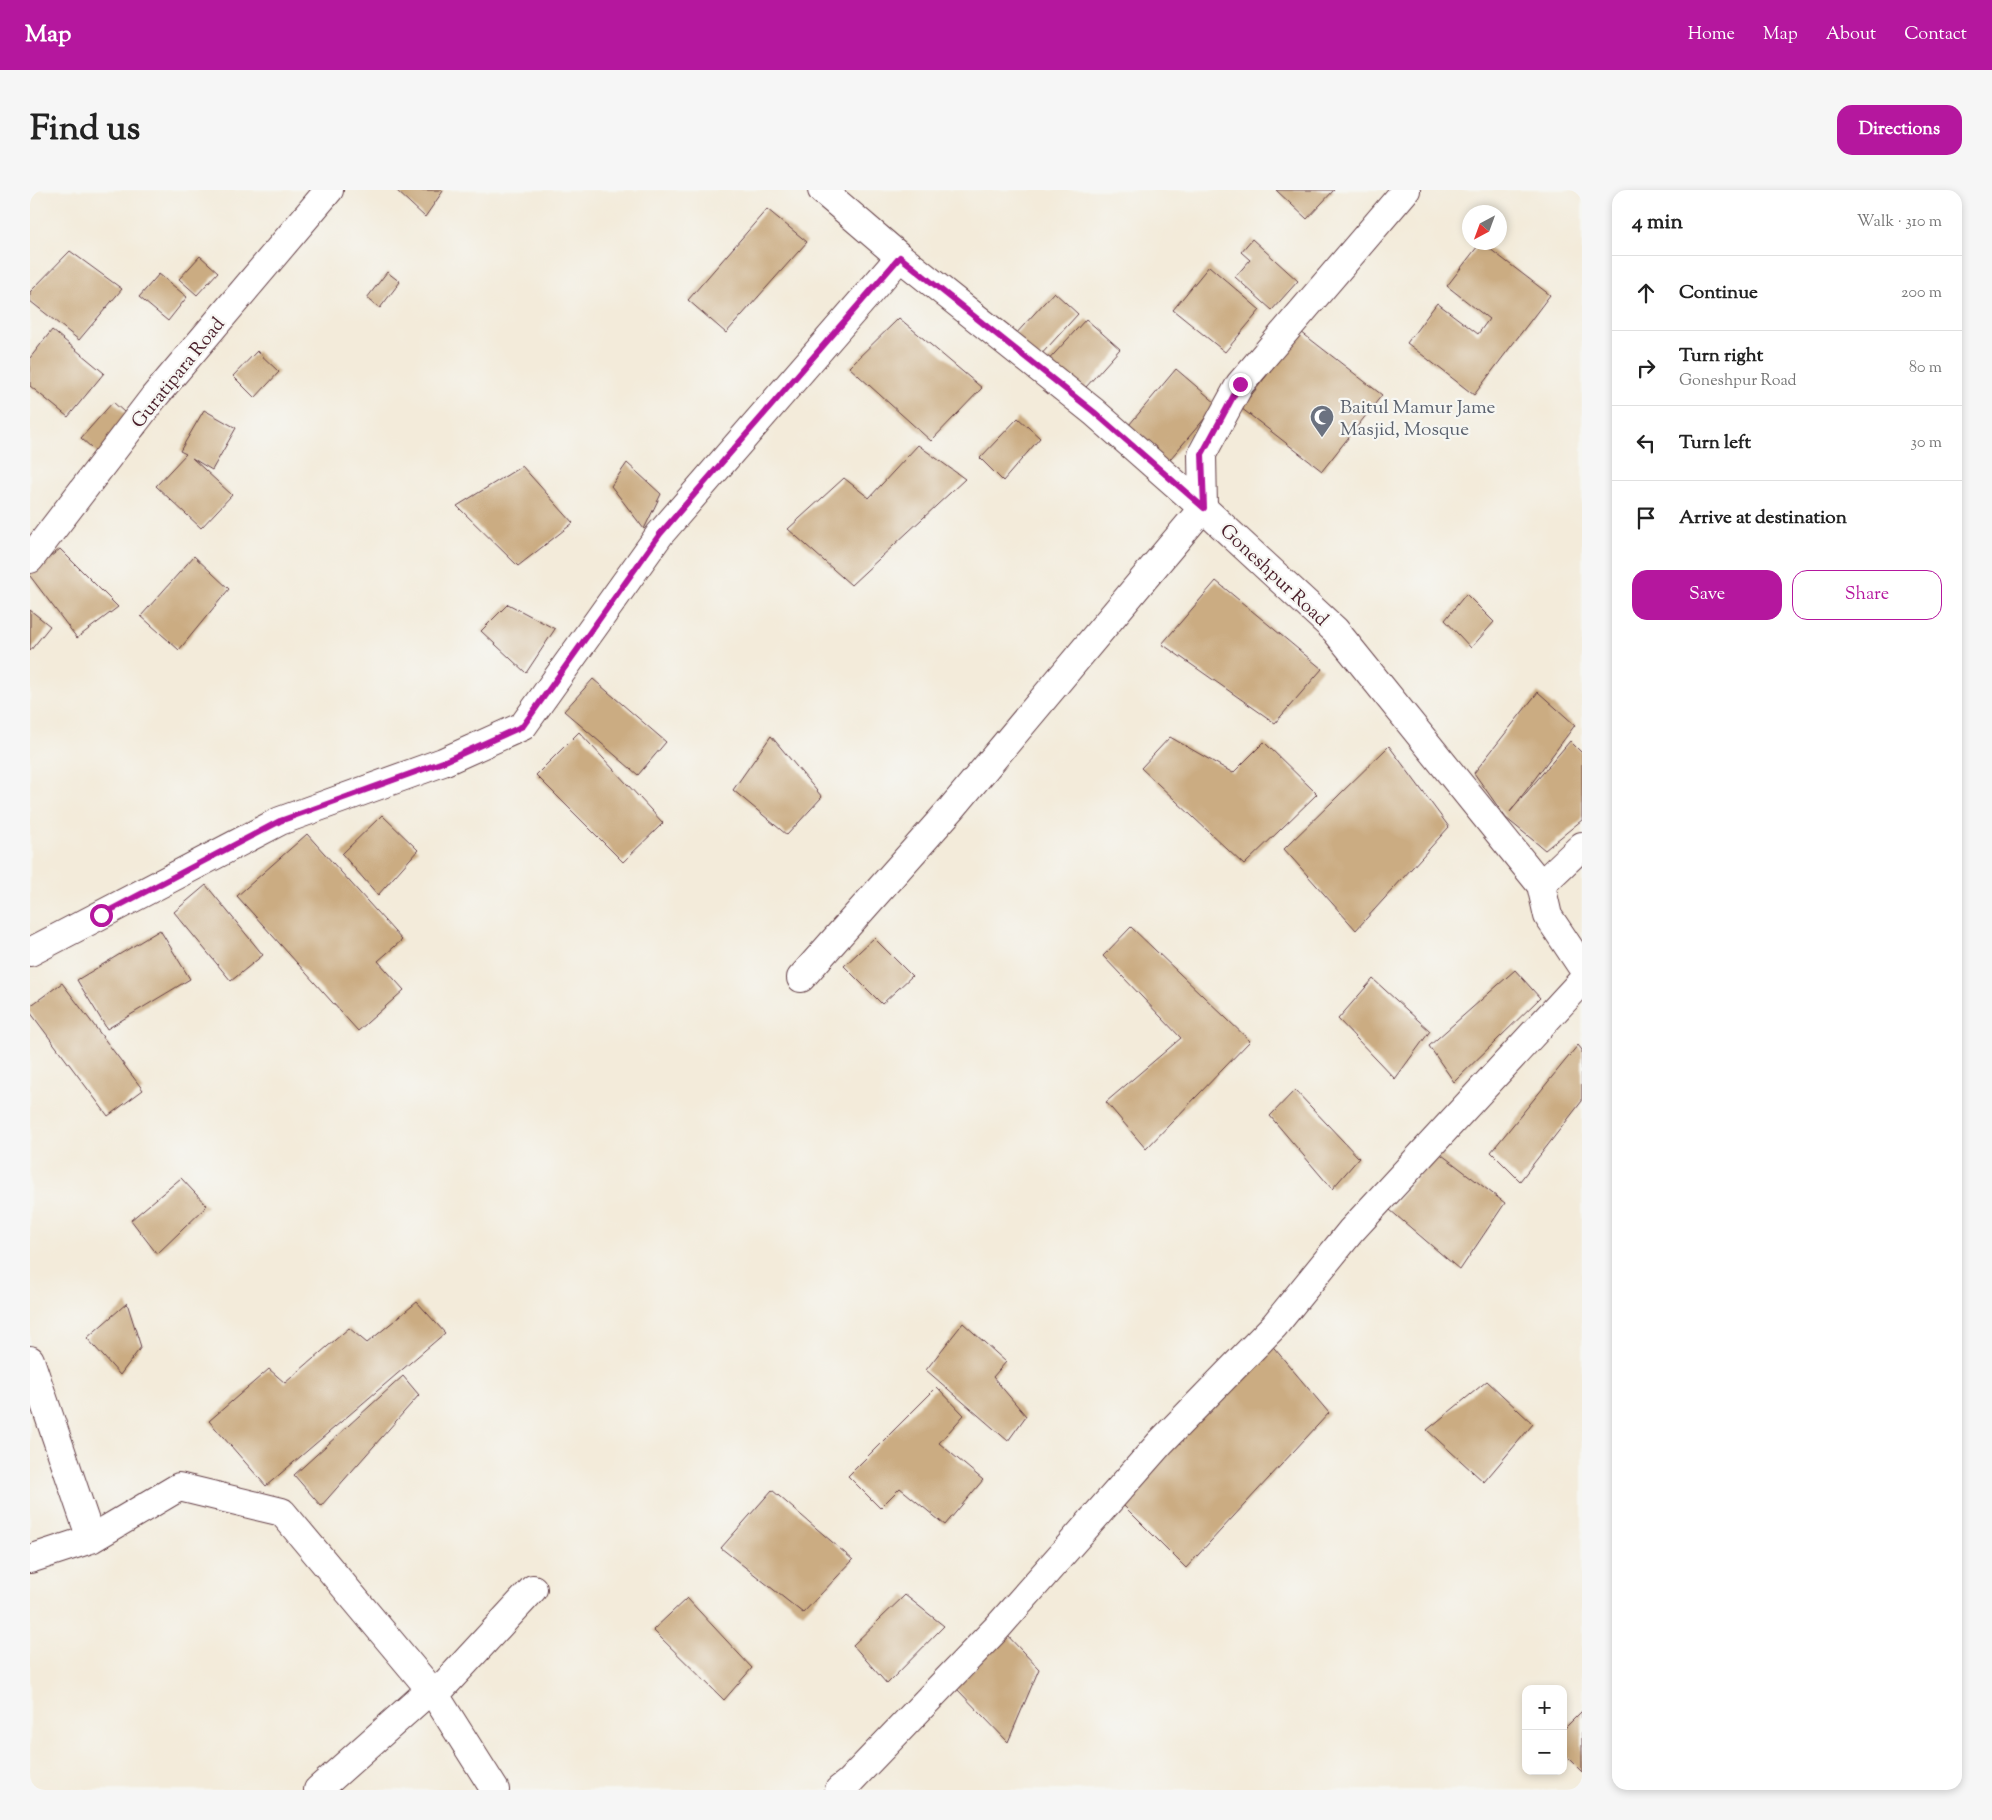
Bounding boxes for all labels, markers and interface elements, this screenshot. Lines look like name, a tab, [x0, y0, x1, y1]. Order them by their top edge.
text: Map	[25, 18, 71, 52]
text: Home	[1688, 22, 1735, 48]
text: Map	[1763, 22, 1798, 48]
text: About	[1826, 22, 1876, 48]
text: Contact	[1904, 22, 1967, 48]
text: Find us	[30, 105, 140, 156]
button: Directions	[1837, 105, 1962, 155]
north arrow	[1462, 205, 1507, 250]
text: 4 min	[1632, 208, 1683, 238]
text: Walk · 310 m	[1857, 211, 1942, 234]
icon: ahead	[1632, 279, 1660, 307]
text: Continue	[1679, 280, 1758, 307]
text: 200 m	[1901, 282, 1942, 305]
street label: Guratipara Road	[126, 312, 232, 435]
text: Turn right	[1679, 343, 1763, 370]
icon: right	[1632, 354, 1660, 382]
text: 80 m	[1909, 357, 1942, 380]
text: Goneshpur Road	[1679, 370, 1797, 393]
route end	[1229, 373, 1252, 396]
place label: Baitul Mamur Jame Masjid, Mosque	[1340, 395, 1495, 444]
mosque icon: Baitul Mamur Jame Masjid, Mosque	[1309, 404, 1335, 438]
icon: left	[1632, 429, 1660, 457]
text: Turn left	[1679, 430, 1751, 457]
text: 30 m	[1911, 432, 1942, 455]
icon: arrive	[1632, 504, 1660, 532]
text: Arrive at destination	[1679, 505, 1847, 532]
street label: Goneshpur Road	[1213, 518, 1334, 633]
button: Save	[1632, 570, 1782, 620]
button: Share	[1792, 570, 1942, 620]
route start	[90, 904, 113, 927]
map controls	[1522, 1685, 1567, 1775]
button: +	[1522, 1685, 1567, 1730]
button: −	[1522, 1730, 1567, 1775]

